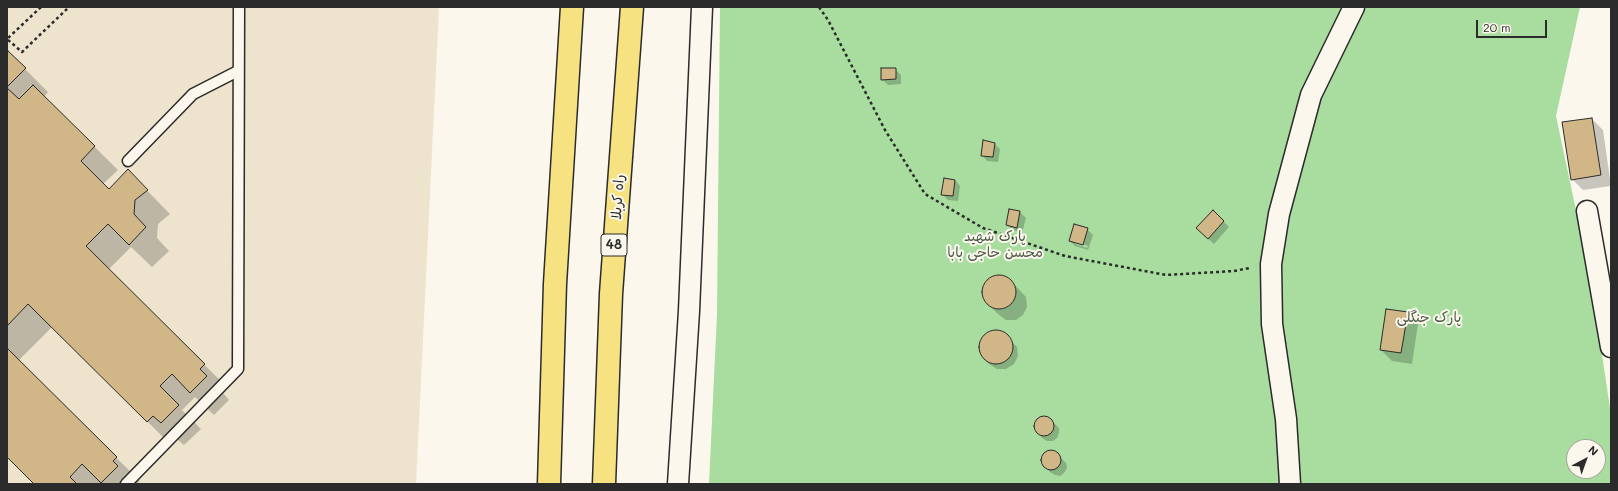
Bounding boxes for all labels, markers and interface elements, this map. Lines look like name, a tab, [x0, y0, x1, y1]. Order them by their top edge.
scale bar	[1478, 12, 1549, 38]
text: 20 m	[1483, 19, 1511, 35]
street label: راه کربلا	[608, 174, 628, 220]
park label: پارک شهید محسن حاجی بابا	[947, 229, 1043, 262]
road number: 48	[601, 234, 627, 256]
park label: پارک جنگلی	[1397, 310, 1461, 326]
north arrow	[1566, 439, 1606, 479]
text: N	[1585, 442, 1602, 459]

